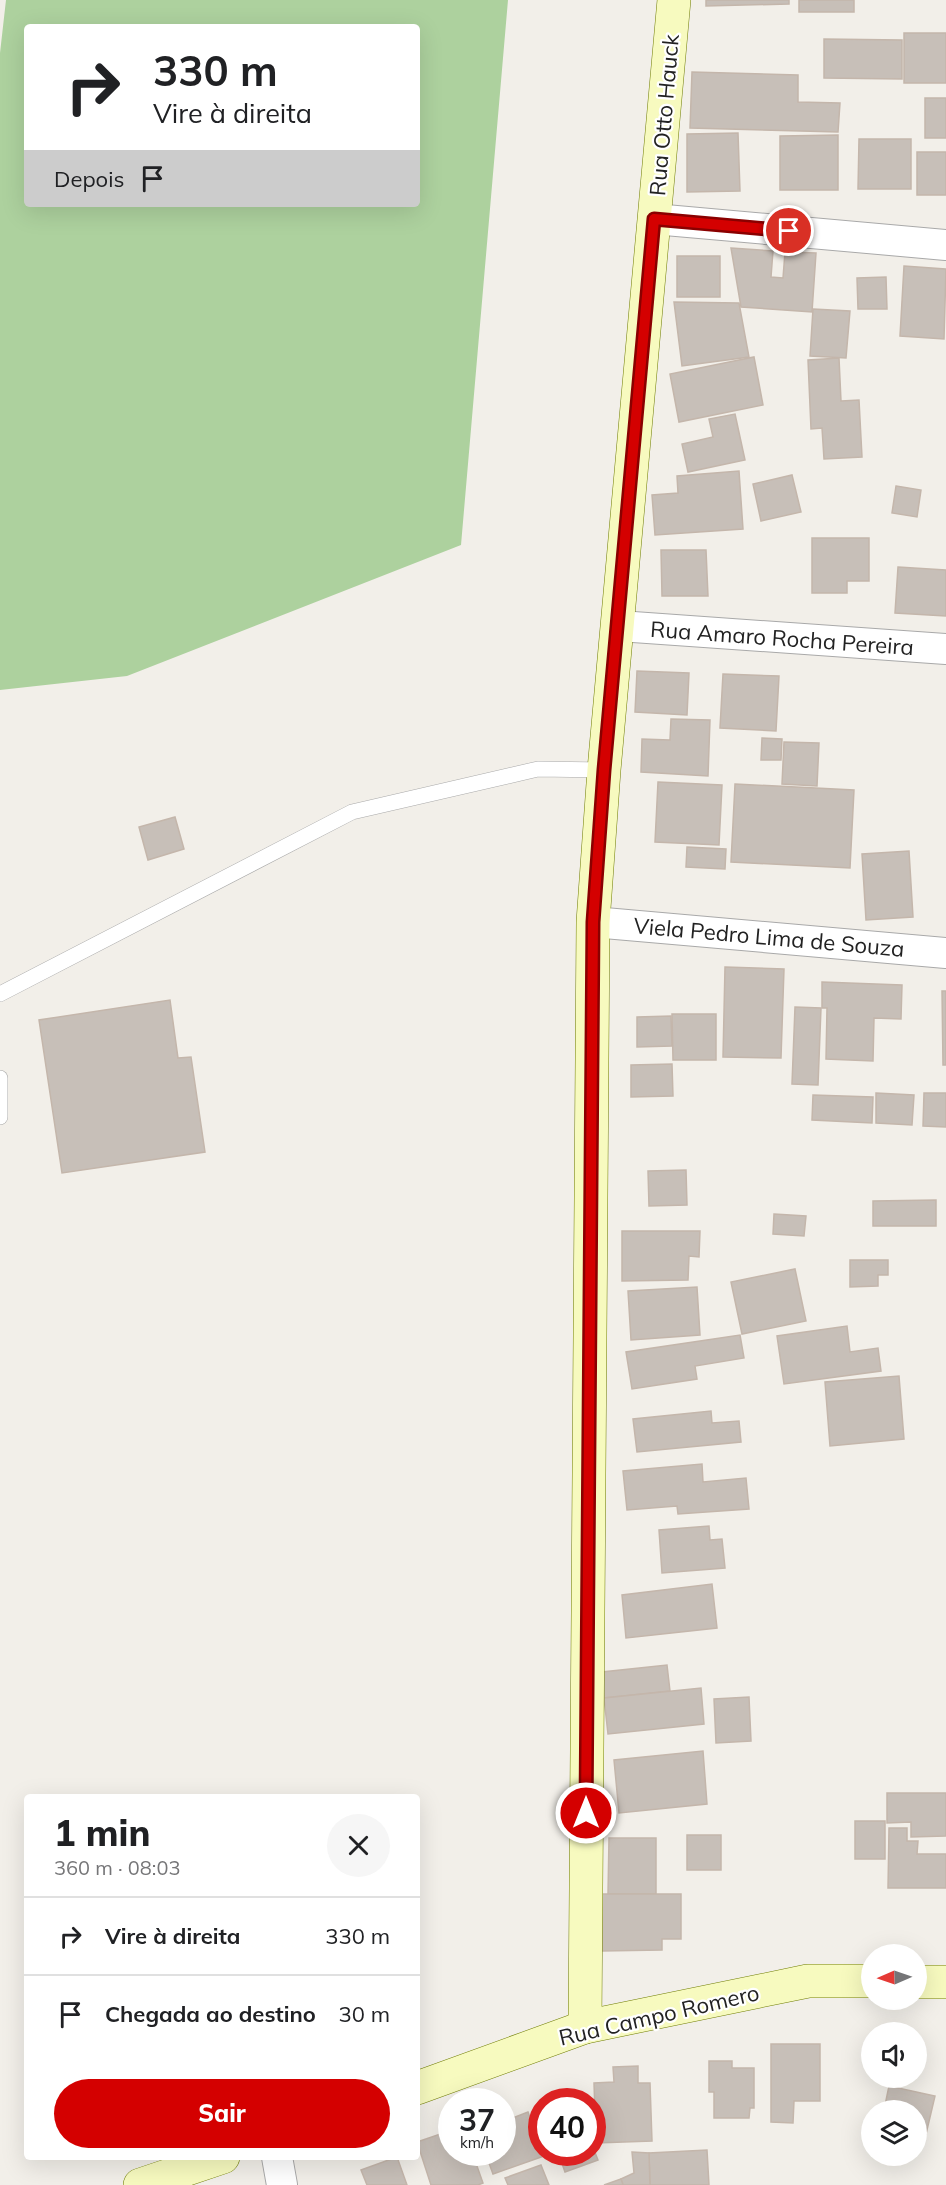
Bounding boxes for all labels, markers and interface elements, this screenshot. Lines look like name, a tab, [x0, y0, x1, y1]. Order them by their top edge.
street label: Rua Otto Hauck	[643, 32, 685, 197]
text: 330 m	[153, 44, 278, 97]
icon: right	[54, 48, 132, 126]
text: Vire à direita	[153, 96, 312, 130]
icon: arrive	[136, 162, 169, 195]
text: Depois	[54, 165, 124, 193]
pin	[763, 205, 814, 256]
icon: arrive	[772, 214, 805, 247]
street label: Rua Amaro Rocha Pereira	[649, 615, 915, 661]
street label: Viela Pedro Lima de Souza	[632, 911, 906, 963]
position arrow	[554, 1781, 618, 1845]
text: 1 min	[54, 1810, 150, 1855]
button: close	[327, 1814, 390, 1877]
text: 360 m · 08:03	[54, 1855, 180, 1880]
icon: right	[54, 1920, 87, 1953]
text: Vire à direita	[105, 1922, 240, 1950]
text: 330 m	[325, 1922, 390, 1950]
north arrow	[861, 1944, 927, 2010]
map controls	[861, 1944, 927, 2166]
street label: Rua Campo Romero	[556, 1978, 762, 2052]
icon: arrive	[54, 1998, 87, 2031]
text: Chegada ao destino	[105, 2000, 316, 2028]
text: 30 m	[339, 2000, 390, 2028]
button: sound	[861, 2022, 927, 2088]
button: Sair	[54, 2079, 390, 2148]
speed limit sign: 40	[528, 2088, 606, 2166]
button: layers	[861, 2100, 927, 2166]
text: 37	[459, 2101, 495, 2139]
text: km/h	[460, 2133, 494, 2152]

